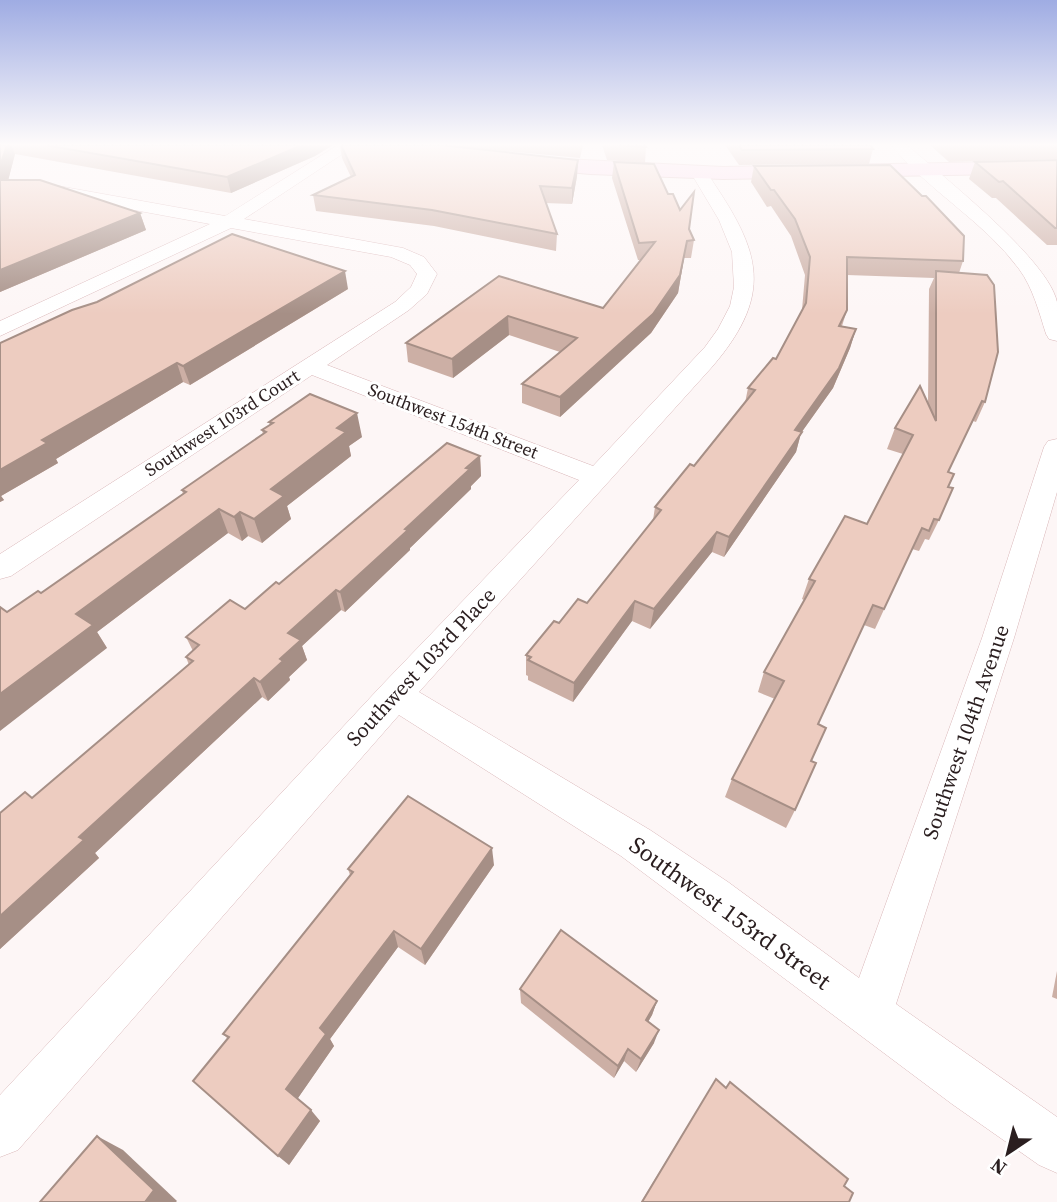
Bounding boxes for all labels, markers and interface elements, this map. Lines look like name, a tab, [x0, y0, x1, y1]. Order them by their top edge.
street label: Southwest 103rd Court	[139, 363, 304, 482]
street label: Southwest 154th Street	[365, 377, 542, 465]
street label: Southwest 103rd Place	[339, 581, 502, 752]
street label: Southwest 104th Avenue	[915, 621, 1016, 843]
street label: Southwest 153rd Street	[623, 828, 838, 997]
north arrow	[973, 1118, 1043, 1188]
text: N	[985, 1152, 1011, 1182]

